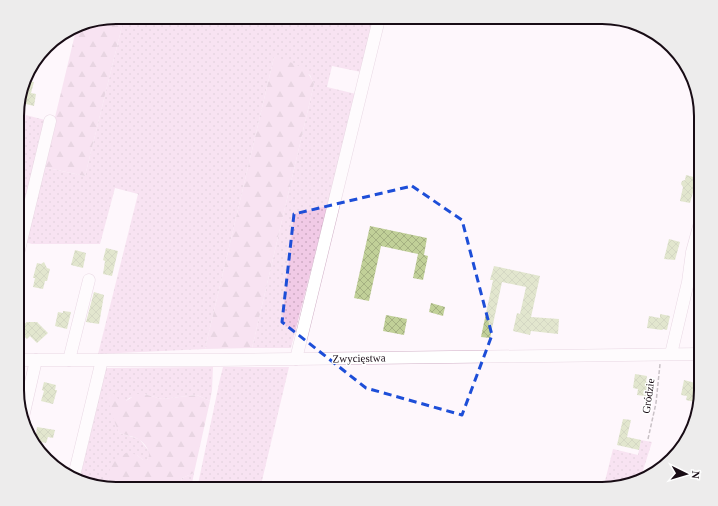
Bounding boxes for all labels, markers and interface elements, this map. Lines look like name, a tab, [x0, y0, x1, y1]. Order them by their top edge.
street label: Zwycięstwa	[332, 352, 386, 364]
street label: Gródzie	[640, 378, 656, 414]
north arrow	[666, 454, 706, 494]
text: N	[690, 470, 702, 479]

